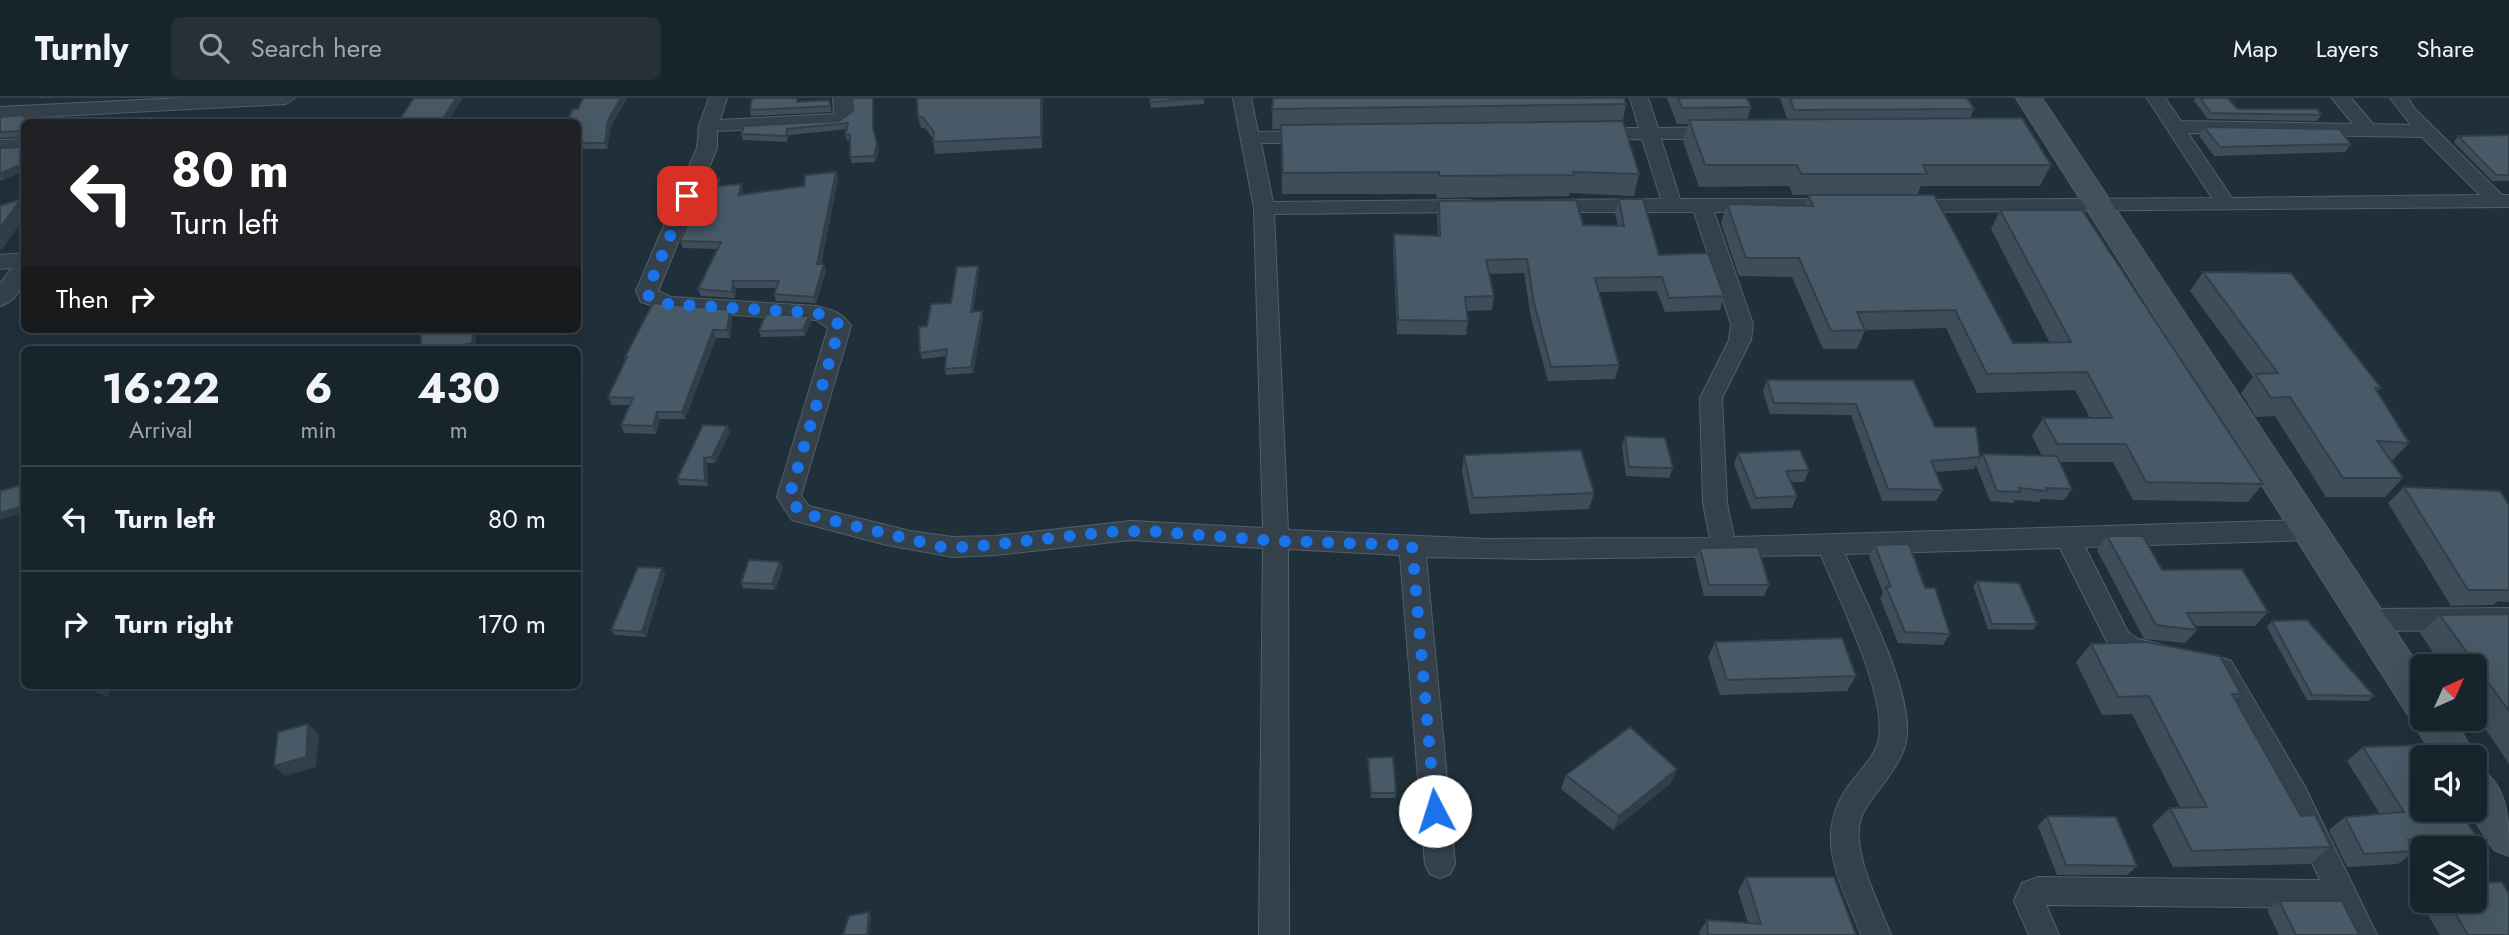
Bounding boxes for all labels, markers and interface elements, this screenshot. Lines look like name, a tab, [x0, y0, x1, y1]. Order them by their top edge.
search box	[171, 17, 661, 80]
text: Turnly	[35, 25, 129, 72]
icon: search	[195, 29, 233, 67]
text: Search here	[251, 29, 382, 67]
text: Map	[2233, 31, 2278, 66]
text: Layers	[2316, 31, 2378, 66]
text: Share	[2416, 31, 2474, 66]
text: 80 m	[171, 135, 289, 205]
icon: left	[56, 147, 147, 238]
pin	[657, 166, 717, 226]
icon: arrive	[668, 177, 706, 215]
text: Turn left	[171, 200, 278, 246]
text: Then	[56, 280, 109, 318]
icon: right	[123, 280, 161, 318]
text: 16:22	[102, 358, 220, 419]
text: 6	[304, 358, 333, 419]
text: 430	[417, 358, 500, 419]
text: Arrival	[129, 413, 192, 447]
text: min	[300, 413, 336, 447]
text: m	[450, 413, 468, 447]
icon: left	[56, 500, 94, 538]
text: Turn left	[115, 500, 215, 538]
text: 80 m	[488, 500, 546, 538]
icon: right	[56, 605, 94, 643]
text: Turn right	[115, 605, 233, 643]
text: 170 m	[477, 605, 546, 643]
north arrow	[2410, 654, 2487, 732]
map controls	[2410, 654, 2487, 913]
button: sound	[2410, 745, 2487, 822]
position arrow	[1398, 774, 1472, 848]
button: layers	[2410, 836, 2487, 913]

